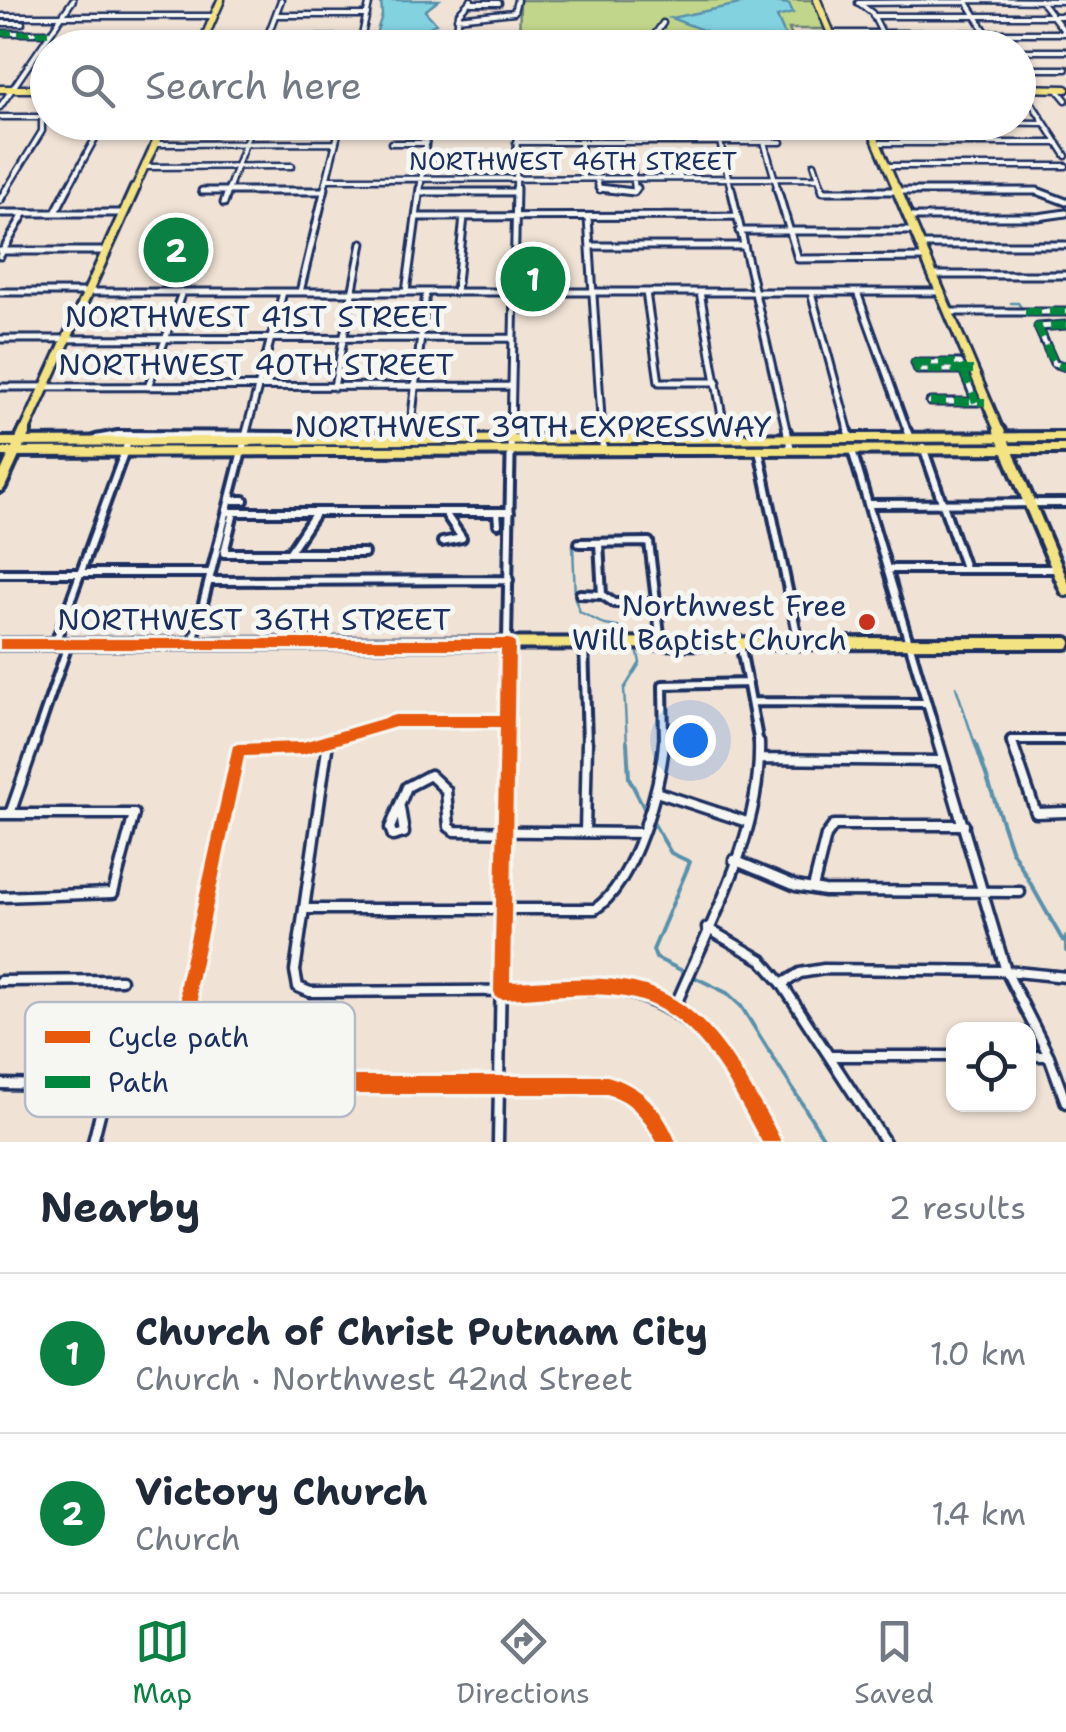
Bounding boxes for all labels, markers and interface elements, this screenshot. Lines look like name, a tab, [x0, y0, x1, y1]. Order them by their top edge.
search box	[30, 30, 1036, 140]
icon: search	[65, 58, 120, 113]
text: Search here	[145, 60, 362, 111]
street label: NORTHWEST 46TH STREET	[409, 144, 737, 178]
pin: 2	[144, 212, 208, 288]
pin: 1	[500, 242, 566, 316]
street label: NORTHWEST 41ST STREET	[65, 296, 447, 337]
street label: NORTHWEST 40TH STREET	[58, 344, 454, 385]
street label: NORTHWEST 39TH EXPRESSWAY	[294, 406, 772, 447]
place label: Northwest Free Will Baptist Church	[572, 585, 847, 660]
street label: NORTHWEST 36TH STREET	[57, 599, 451, 640]
marker: Northwest Free Will Baptist Church	[856, 611, 878, 633]
your location	[665, 715, 716, 766]
legend	[25, 1002, 355, 1117]
text: Cycle path	[108, 1018, 250, 1056]
map controls	[946, 1022, 1036, 1112]
button: locate	[946, 1022, 1036, 1112]
text: Path	[108, 1063, 169, 1101]
text: Nearby	[40, 1179, 200, 1235]
text: 2 results	[889, 1186, 1026, 1229]
text: Church of Christ Putnam City	[135, 1306, 708, 1357]
text: 1	[65, 1332, 80, 1375]
text: 1.0 km	[930, 1332, 1026, 1375]
text: Church · Northwest 42nd Street	[135, 1357, 633, 1400]
text: Victory Church	[135, 1466, 428, 1517]
text: 2	[61, 1492, 84, 1535]
text: 1.4 km	[931, 1492, 1026, 1535]
text: Church	[135, 1517, 241, 1560]
tab: Map	[132, 1614, 192, 1712]
tab: Directions	[457, 1614, 590, 1712]
tab: Saved	[854, 1614, 934, 1712]

